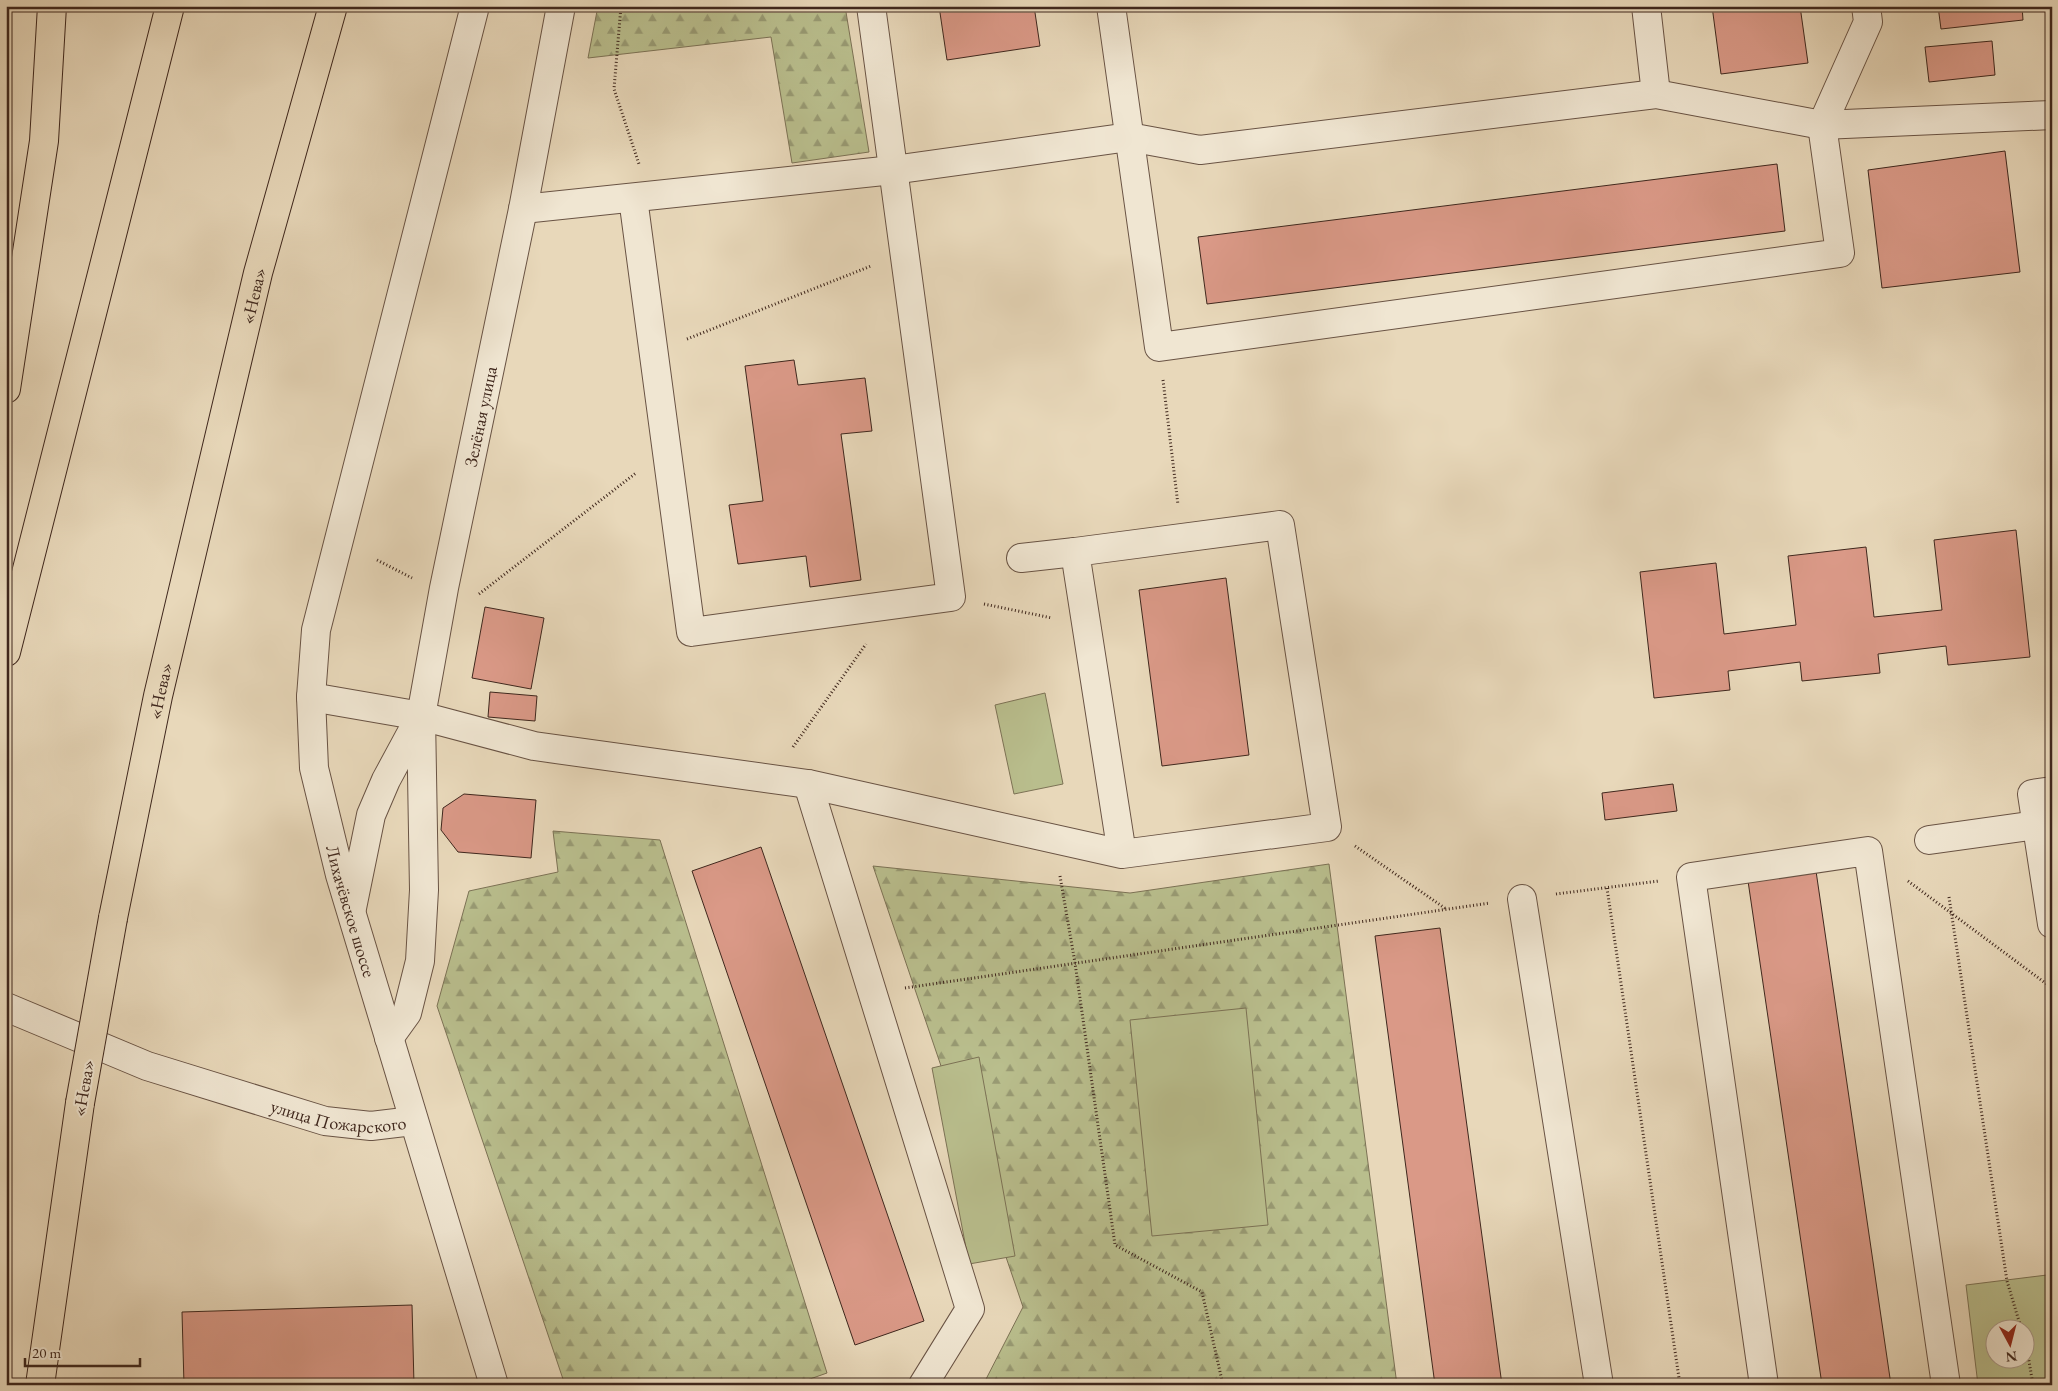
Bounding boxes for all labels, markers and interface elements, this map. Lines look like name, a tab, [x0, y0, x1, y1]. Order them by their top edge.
street label: «Нева»	[235, 264, 271, 326]
street label: Зелёная улица	[458, 363, 502, 469]
street label: «Нева»	[142, 660, 177, 721]
street label: Лихачёвское шоссе	[322, 843, 382, 980]
street label: «Нева»	[67, 1058, 99, 1118]
street label: улица Пожарского	[268, 1094, 408, 1138]
north arrow	[1986, 1318, 2036, 1368]
scale bar	[25, 1336, 140, 1368]
text: 20 m	[32, 1343, 61, 1362]
text: N	[2004, 1347, 2018, 1367]

